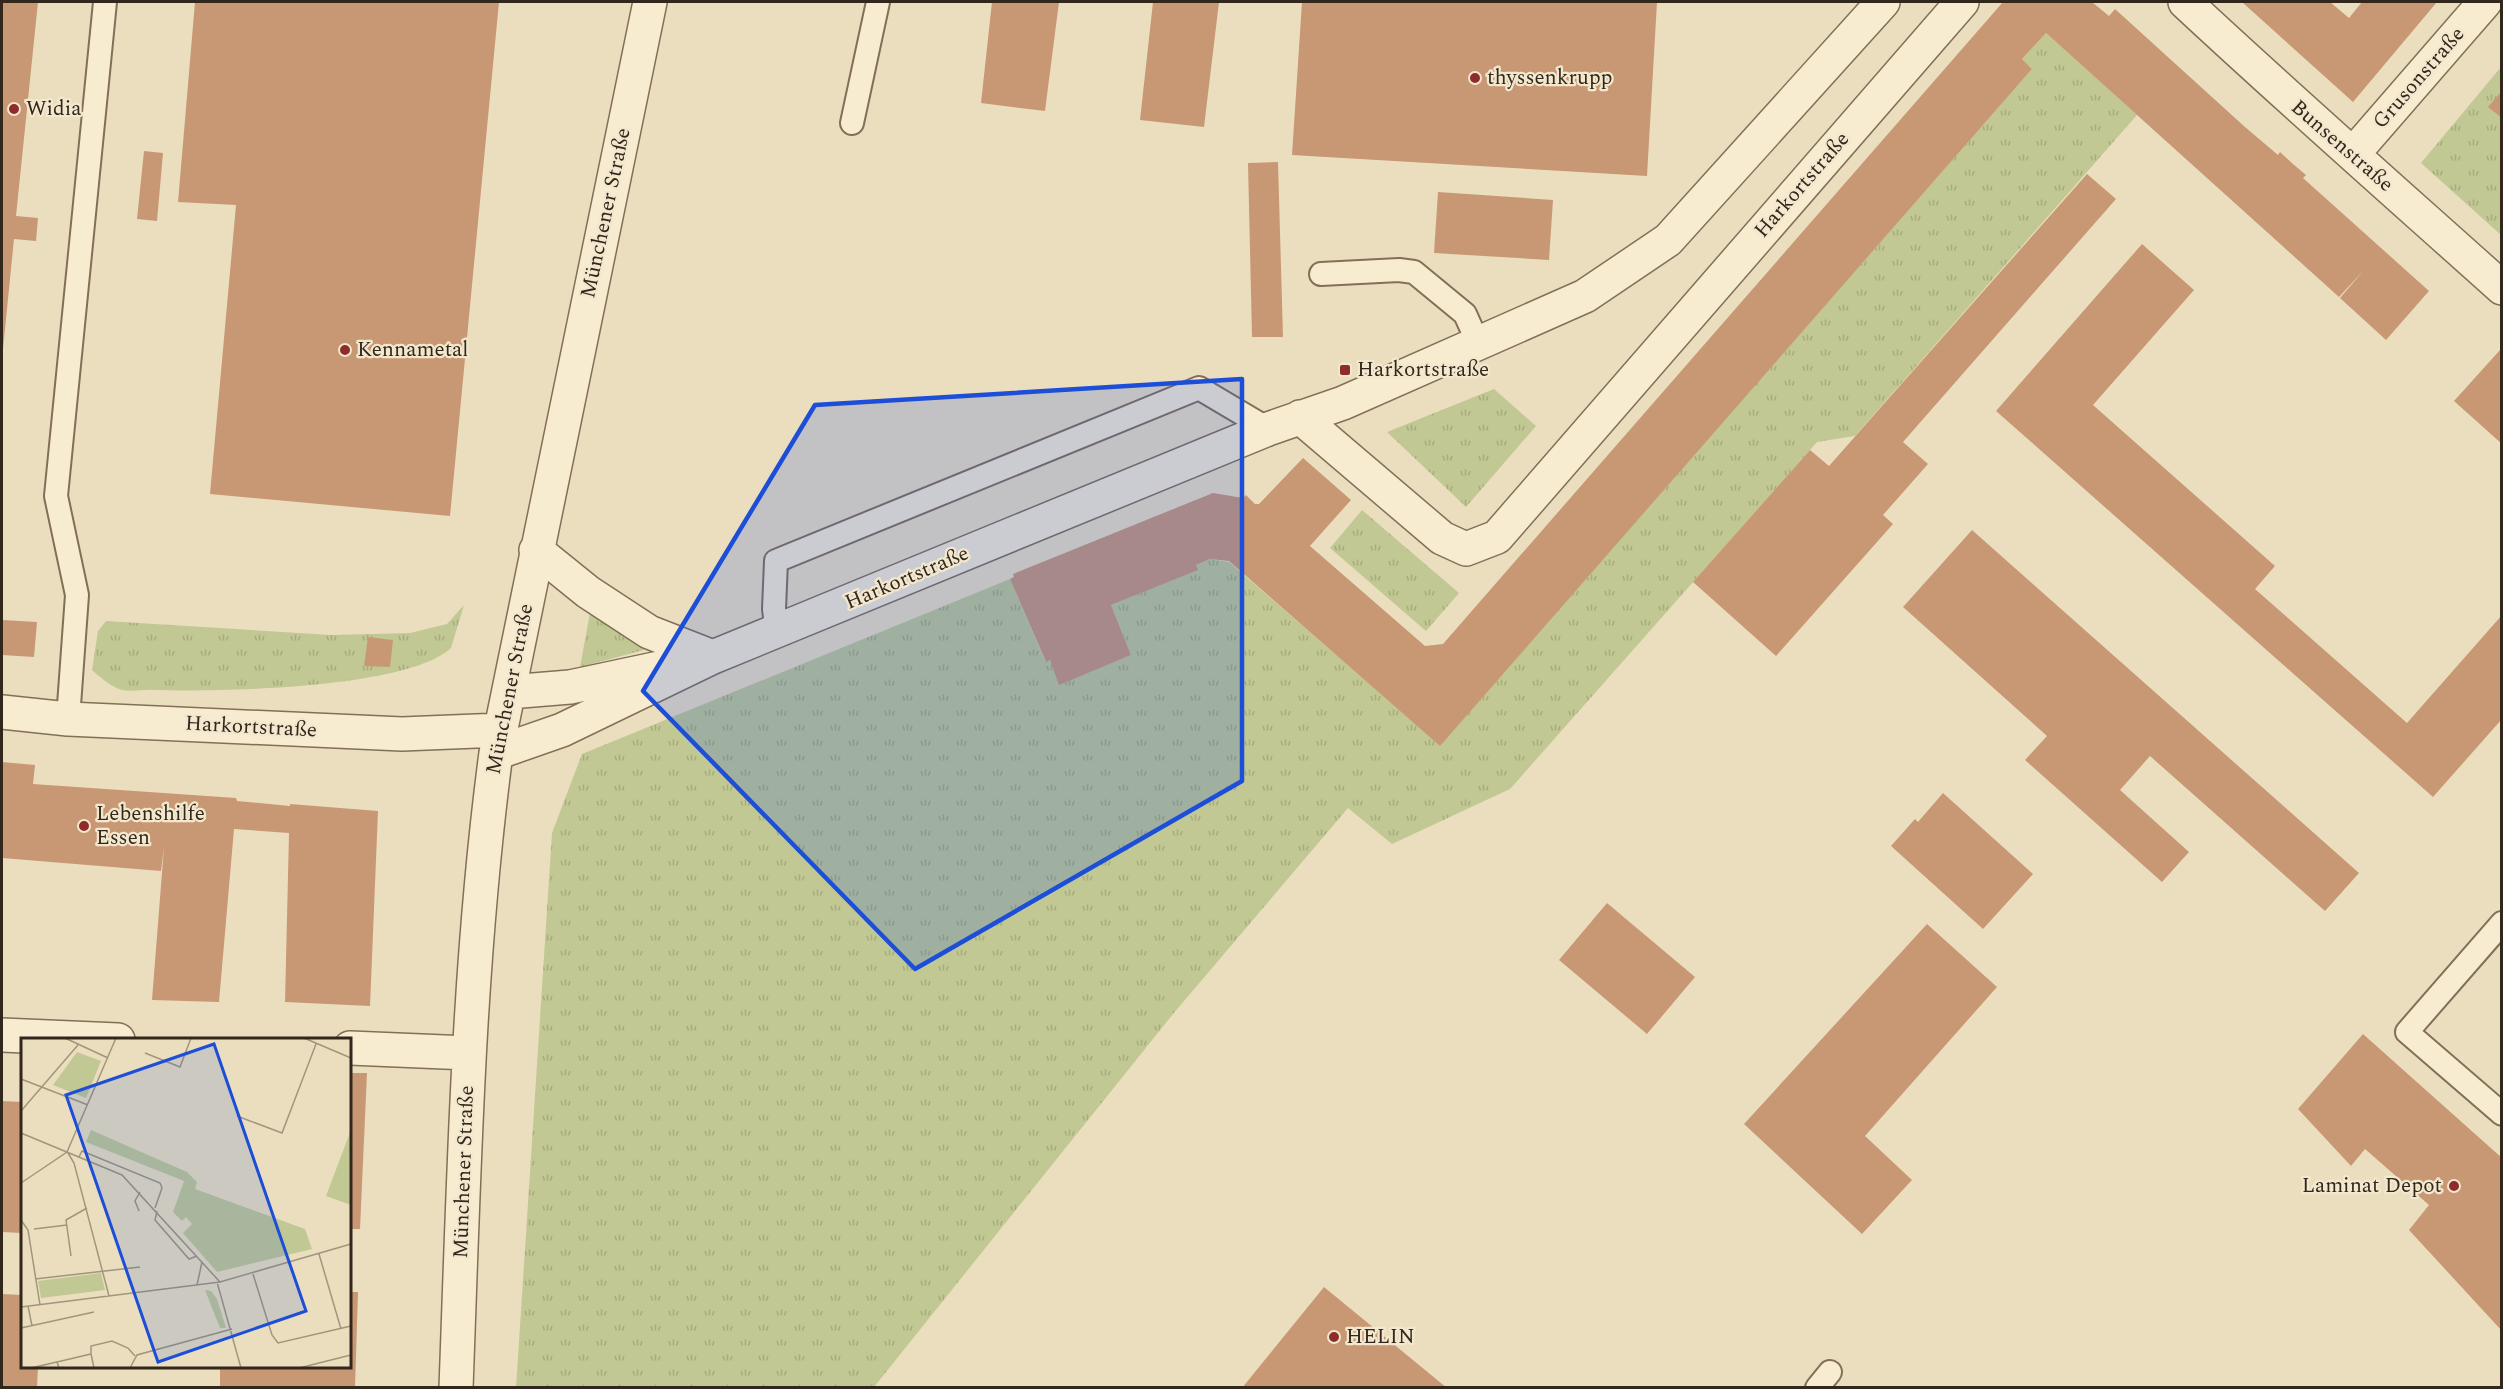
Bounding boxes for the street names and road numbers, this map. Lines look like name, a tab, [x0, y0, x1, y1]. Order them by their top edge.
street label: Grusonstraße	[2365, 20, 2473, 136]
street label: Bunsenstraße	[2283, 92, 2401, 200]
street label: Münchener Straße	[572, 125, 640, 301]
street label: Harkortstraße	[1747, 125, 1857, 245]
street label: Harkortstraße	[840, 537, 974, 619]
street label: Münchener Straße	[478, 601, 542, 777]
street label: Harkortstraße	[184, 708, 318, 746]
street label: Münchener Straße	[445, 1085, 483, 1259]

